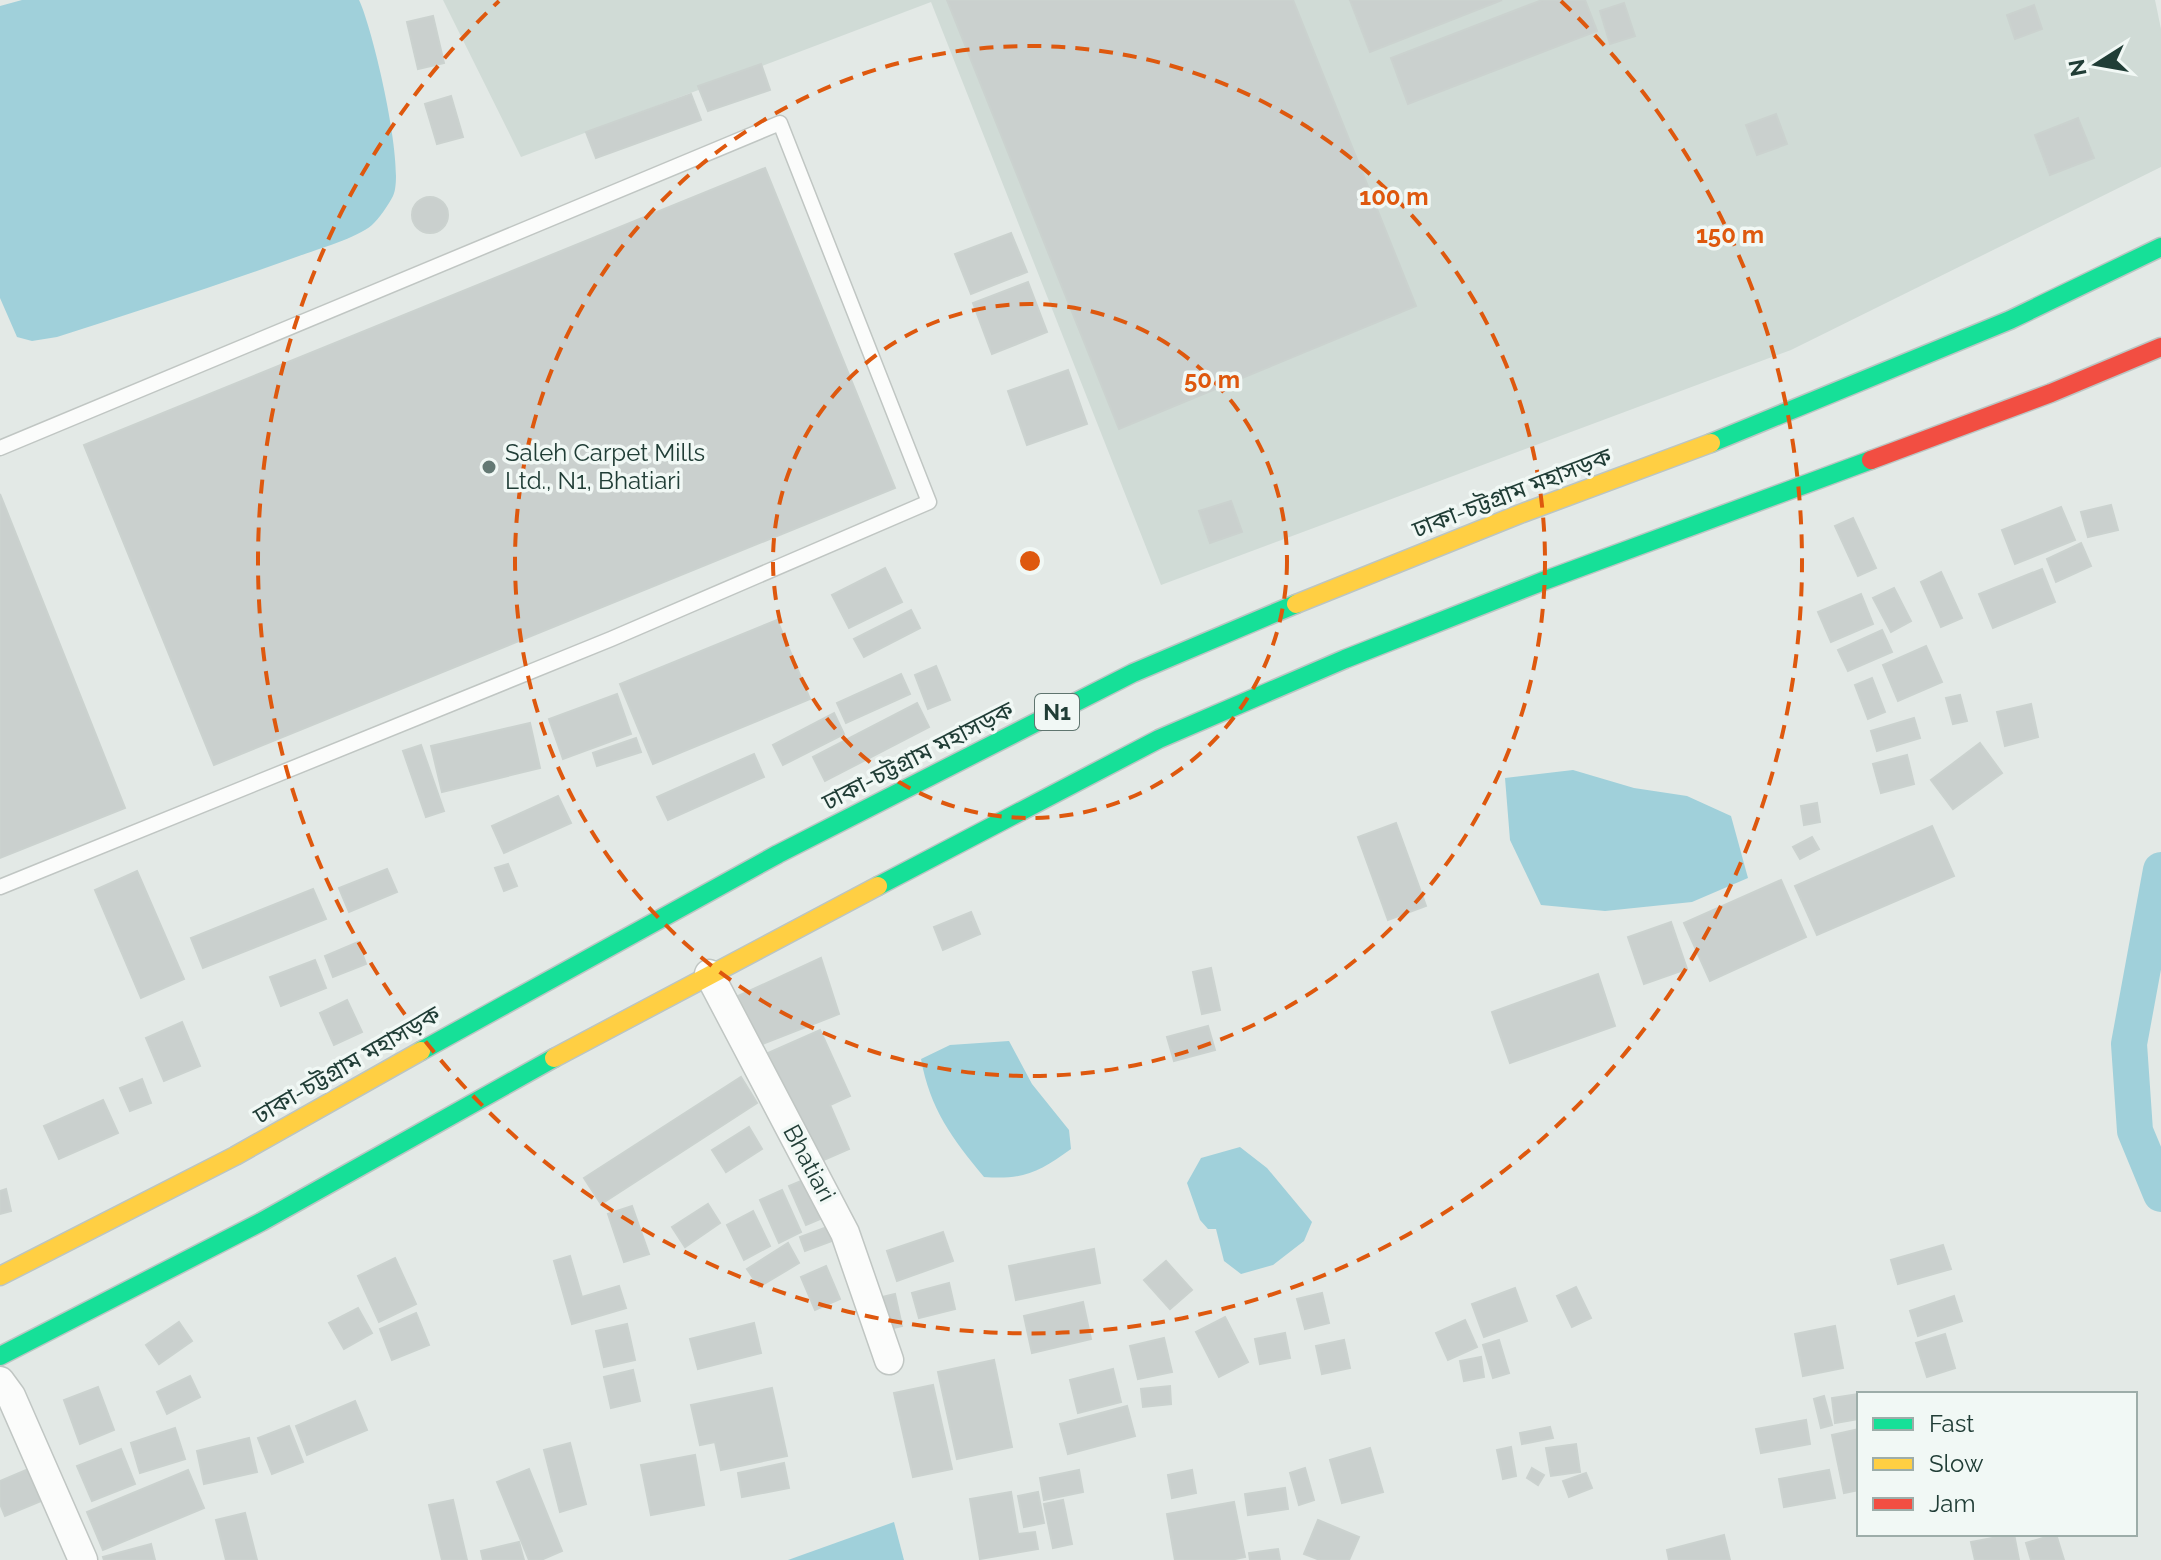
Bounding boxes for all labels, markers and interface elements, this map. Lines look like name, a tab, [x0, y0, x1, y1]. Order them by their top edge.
north arrow	[2057, 24, 2137, 104]
text: N	[2063, 57, 2092, 79]
text: 100 m	[1359, 182, 1429, 211]
text: 150 m	[1696, 220, 1764, 249]
text: 50 m	[1184, 365, 1240, 394]
place label: Saleh Carpet Mills Ltd., N1, Bhatiari	[505, 438, 705, 495]
street label: ঢাকা-চট্টগ্রাম মহাসড়ক	[1407, 441, 1616, 544]
marker: Saleh Carpet Mills Ltd., N1, Bhatiari	[480, 458, 498, 476]
centre of rings	[1016, 547, 1044, 575]
street label: ঢাকা-চট্টগ্রাম মহাসড়ক	[816, 694, 1019, 817]
road number: N1	[1035, 694, 1079, 730]
street label: ঢাকা-চট্টগ্রাম মহাসড়ক	[247, 999, 446, 1130]
street label: Bhatiari	[777, 1119, 842, 1206]
legend	[1857, 1392, 2137, 1536]
text: Fast	[1929, 1409, 1974, 1438]
text: Slow	[1929, 1449, 1984, 1478]
text: Jam	[1929, 1489, 1975, 1518]

